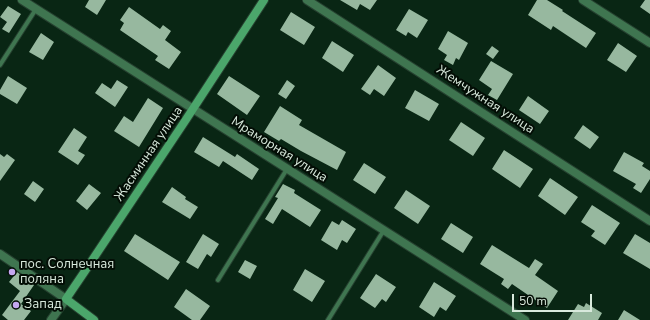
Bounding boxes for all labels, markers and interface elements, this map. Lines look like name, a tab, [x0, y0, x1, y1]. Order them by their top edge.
street label: Жемчужная улица	[433, 63, 537, 137]
street label: Жасминная улица	[112, 104, 186, 204]
street label: Мраморная улица	[228, 114, 330, 186]
place label: пос. Солнечная поляна	[20, 257, 114, 288]
marker: пос. Солнечная поляна	[7, 267, 17, 277]
scale bar	[514, 286, 594, 312]
text: 50 m	[519, 293, 547, 309]
place label: Запад	[24, 297, 62, 313]
marker: Запад	[11, 300, 21, 310]

